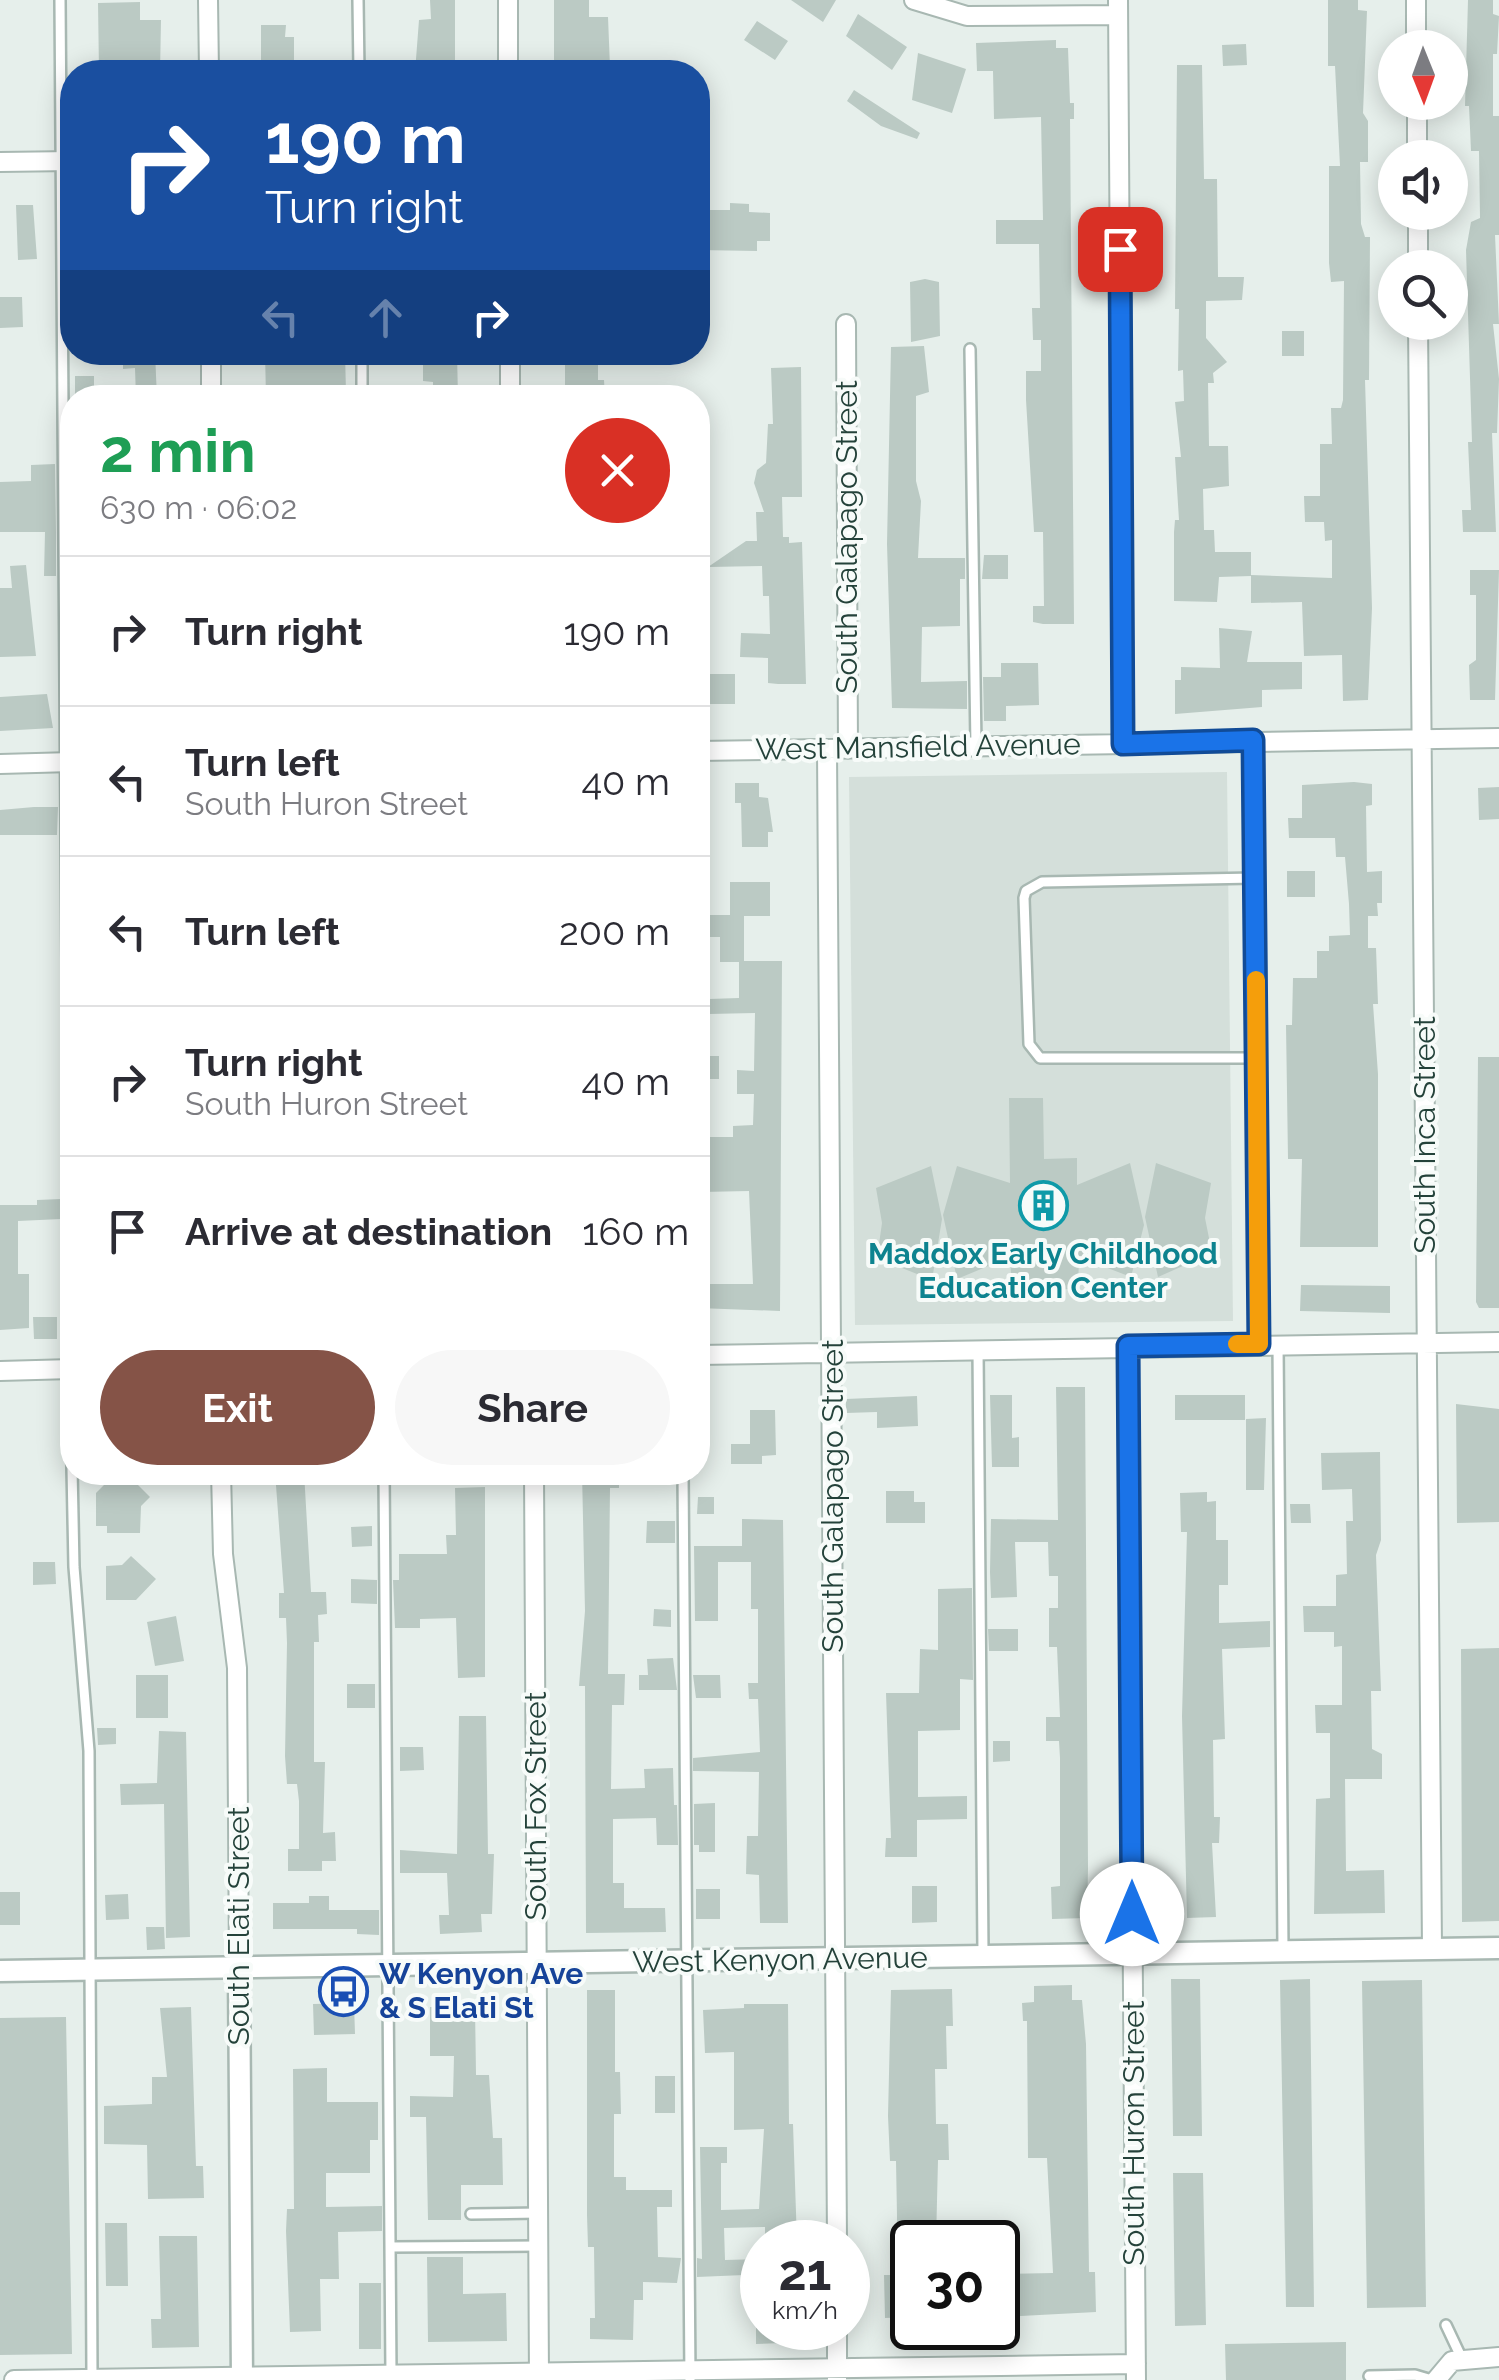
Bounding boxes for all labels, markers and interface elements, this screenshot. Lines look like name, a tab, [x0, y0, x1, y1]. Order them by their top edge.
north arrow	[1378, 30, 1468, 120]
map controls	[1378, 30, 1468, 340]
text: 190 m	[265, 97, 466, 179]
icon: right	[100, 100, 230, 230]
button: sound	[1378, 140, 1468, 230]
text: Turn right	[265, 181, 463, 234]
pin	[1078, 207, 1163, 292]
icon: arrive	[1093, 222, 1148, 277]
button: search	[1378, 250, 1468, 340]
icon: left	[253, 290, 308, 345]
icon: ahead	[358, 290, 413, 345]
icon: right	[463, 290, 518, 345]
street label: South Galapago Street	[829, 380, 864, 694]
text: 2 min	[100, 416, 256, 486]
button: close	[565, 418, 670, 523]
text: 630 m · 06:02	[100, 489, 297, 526]
icon: right	[100, 604, 155, 659]
text: Turn right	[185, 609, 362, 654]
text: 190 m	[564, 609, 670, 654]
street label: West Mansfield Avenue	[755, 726, 1081, 767]
text: Turn left	[185, 740, 340, 785]
icon: left	[100, 754, 155, 809]
text: 40 m	[581, 759, 670, 804]
text: South Huron Street	[185, 785, 468, 822]
icon: left	[100, 904, 155, 959]
text: Turn left	[185, 909, 340, 954]
text: 200 m	[559, 909, 670, 954]
street label: South Inca Street	[1407, 1016, 1442, 1254]
text: Turn right	[185, 1040, 362, 1085]
icon: right	[100, 1054, 155, 1109]
text: 40 m	[581, 1059, 670, 1104]
text: South Huron Street	[185, 1085, 468, 1122]
building icon: Maddox Early Childhood Education Center	[1017, 1179, 1069, 1231]
icon: arrive	[100, 1204, 155, 1259]
text: Arrive at destination	[185, 1209, 552, 1254]
text: 160 m	[582, 1209, 689, 1254]
place label: Maddox Early Childhood Education Center	[868, 1236, 1218, 1305]
street label: South Galapago Street	[815, 1339, 850, 1653]
button: Exit	[100, 1350, 375, 1465]
button: Share	[395, 1350, 670, 1465]
street label: South Fox Street	[518, 1692, 553, 1920]
street label: South Elati Street	[221, 1806, 256, 2046]
position arrow	[1080, 1862, 1184, 1966]
street label: West Kenyon Avenue	[632, 1939, 928, 1980]
place label: W Kenyon Ave & S Elati St	[379, 1956, 583, 2025]
bus stop icon: W Kenyon Ave & S Elati St	[318, 1965, 370, 2017]
street label: South Huron Street	[1116, 2000, 1151, 2266]
speed limit sign: 30	[890, 2220, 1020, 2350]
text: 21	[779, 2243, 831, 2302]
text: km/h	[772, 2295, 838, 2325]

